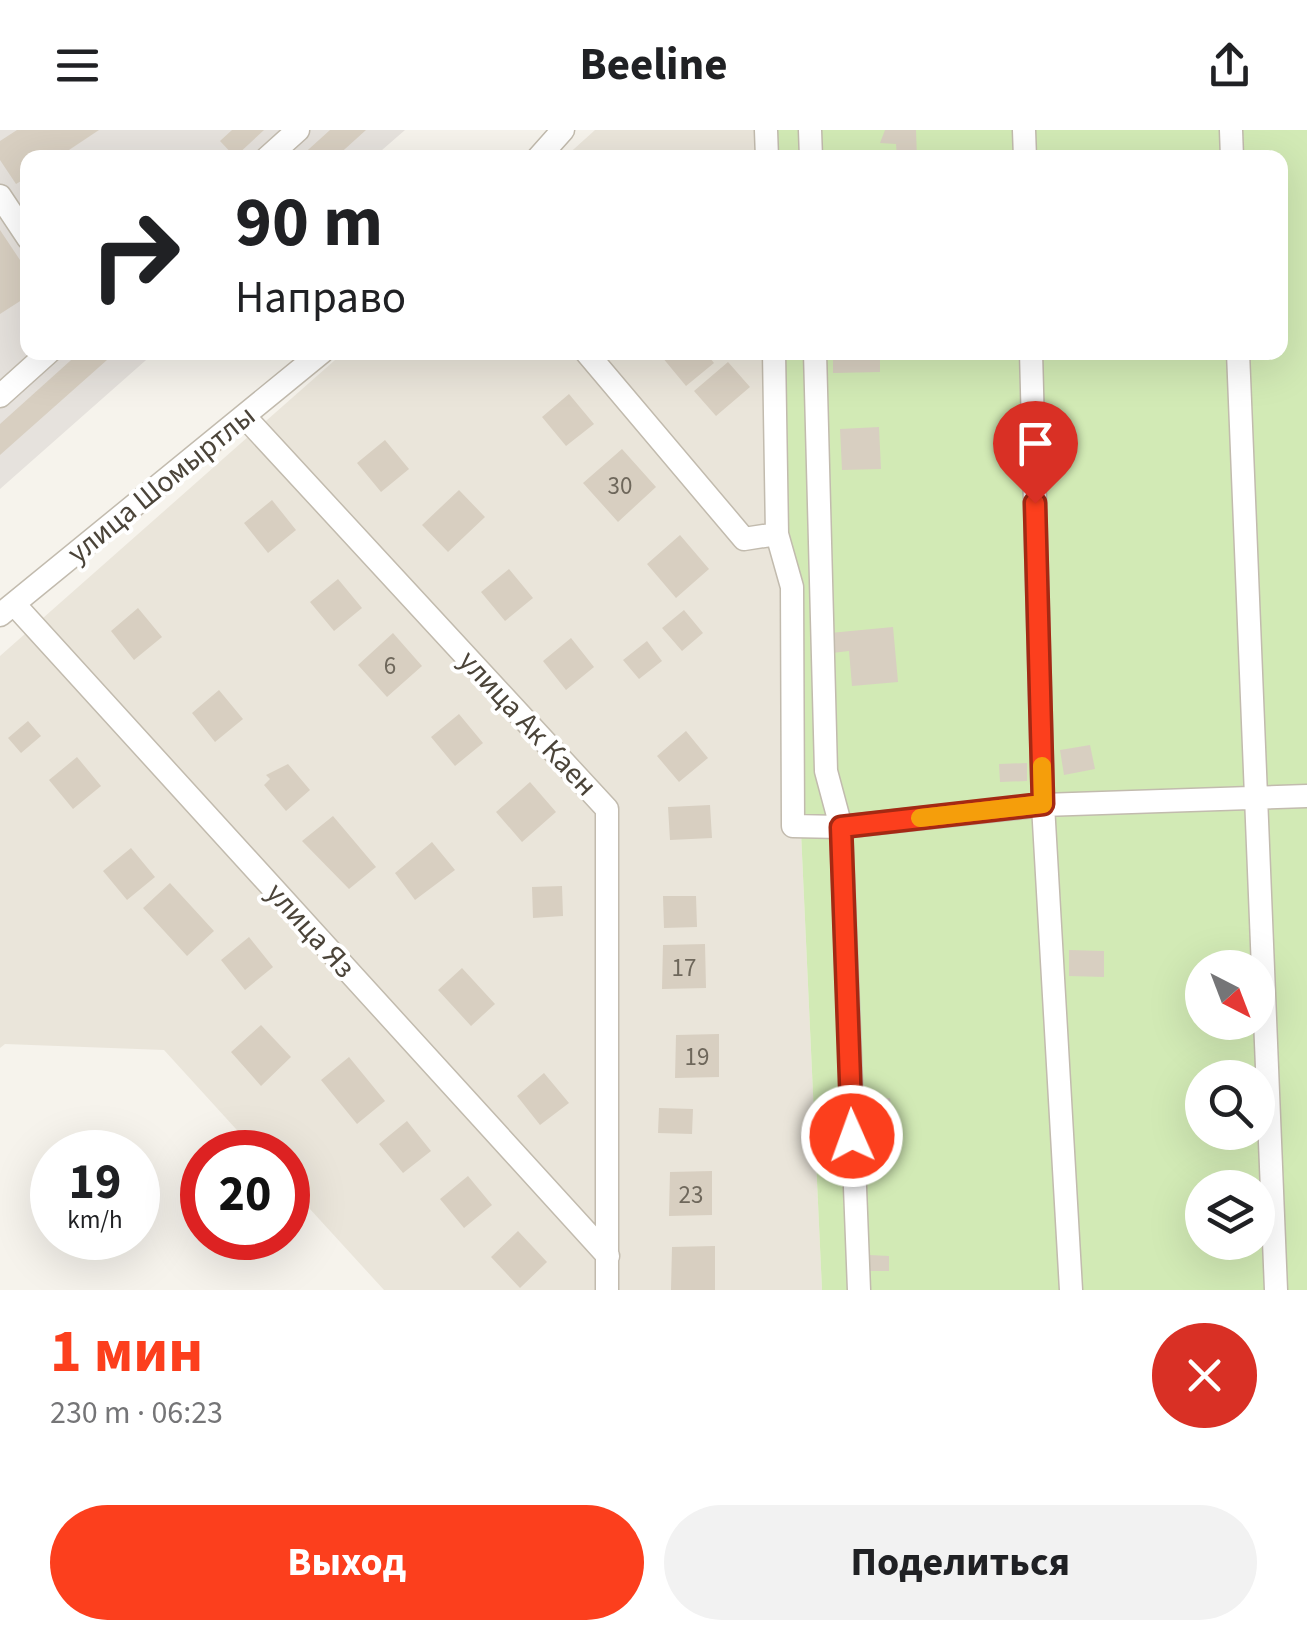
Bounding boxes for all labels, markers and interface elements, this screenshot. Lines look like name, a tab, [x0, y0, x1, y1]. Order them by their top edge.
text: Beeline	[579, 33, 728, 97]
icon: menu	[50, 38, 105, 93]
icon: share	[1202, 38, 1257, 93]
text: 90 m	[235, 173, 383, 273]
icon: right	[70, 190, 200, 320]
text: Направо	[235, 266, 406, 330]
street label: улица Шомыртлы	[58, 395, 265, 574]
pin	[993, 401, 1078, 504]
icon: arrive	[1008, 416, 1063, 471]
house number: 30	[608, 468, 632, 504]
street label: улица Ак Каен	[448, 641, 607, 806]
house number: 6	[384, 648, 396, 684]
street label: улица Яз	[256, 873, 365, 988]
house number: 17	[672, 950, 696, 986]
north arrow	[1185, 950, 1275, 1040]
map controls	[1185, 950, 1275, 1260]
house number: 19	[685, 1039, 709, 1075]
button: search	[1185, 1060, 1275, 1150]
position arrow	[800, 1084, 904, 1188]
speed limit sign: 20	[180, 1130, 310, 1260]
text: 19	[69, 1147, 121, 1218]
button: layers	[1185, 1170, 1275, 1260]
house number: 23	[679, 1177, 703, 1213]
text: km/h	[67, 1202, 123, 1238]
text: 1 мин	[50, 1310, 203, 1395]
button: close	[1152, 1323, 1257, 1428]
text: 230 m · 06:23	[50, 1390, 223, 1436]
button: Выход	[50, 1505, 644, 1620]
button: Поделиться	[664, 1505, 1257, 1620]

